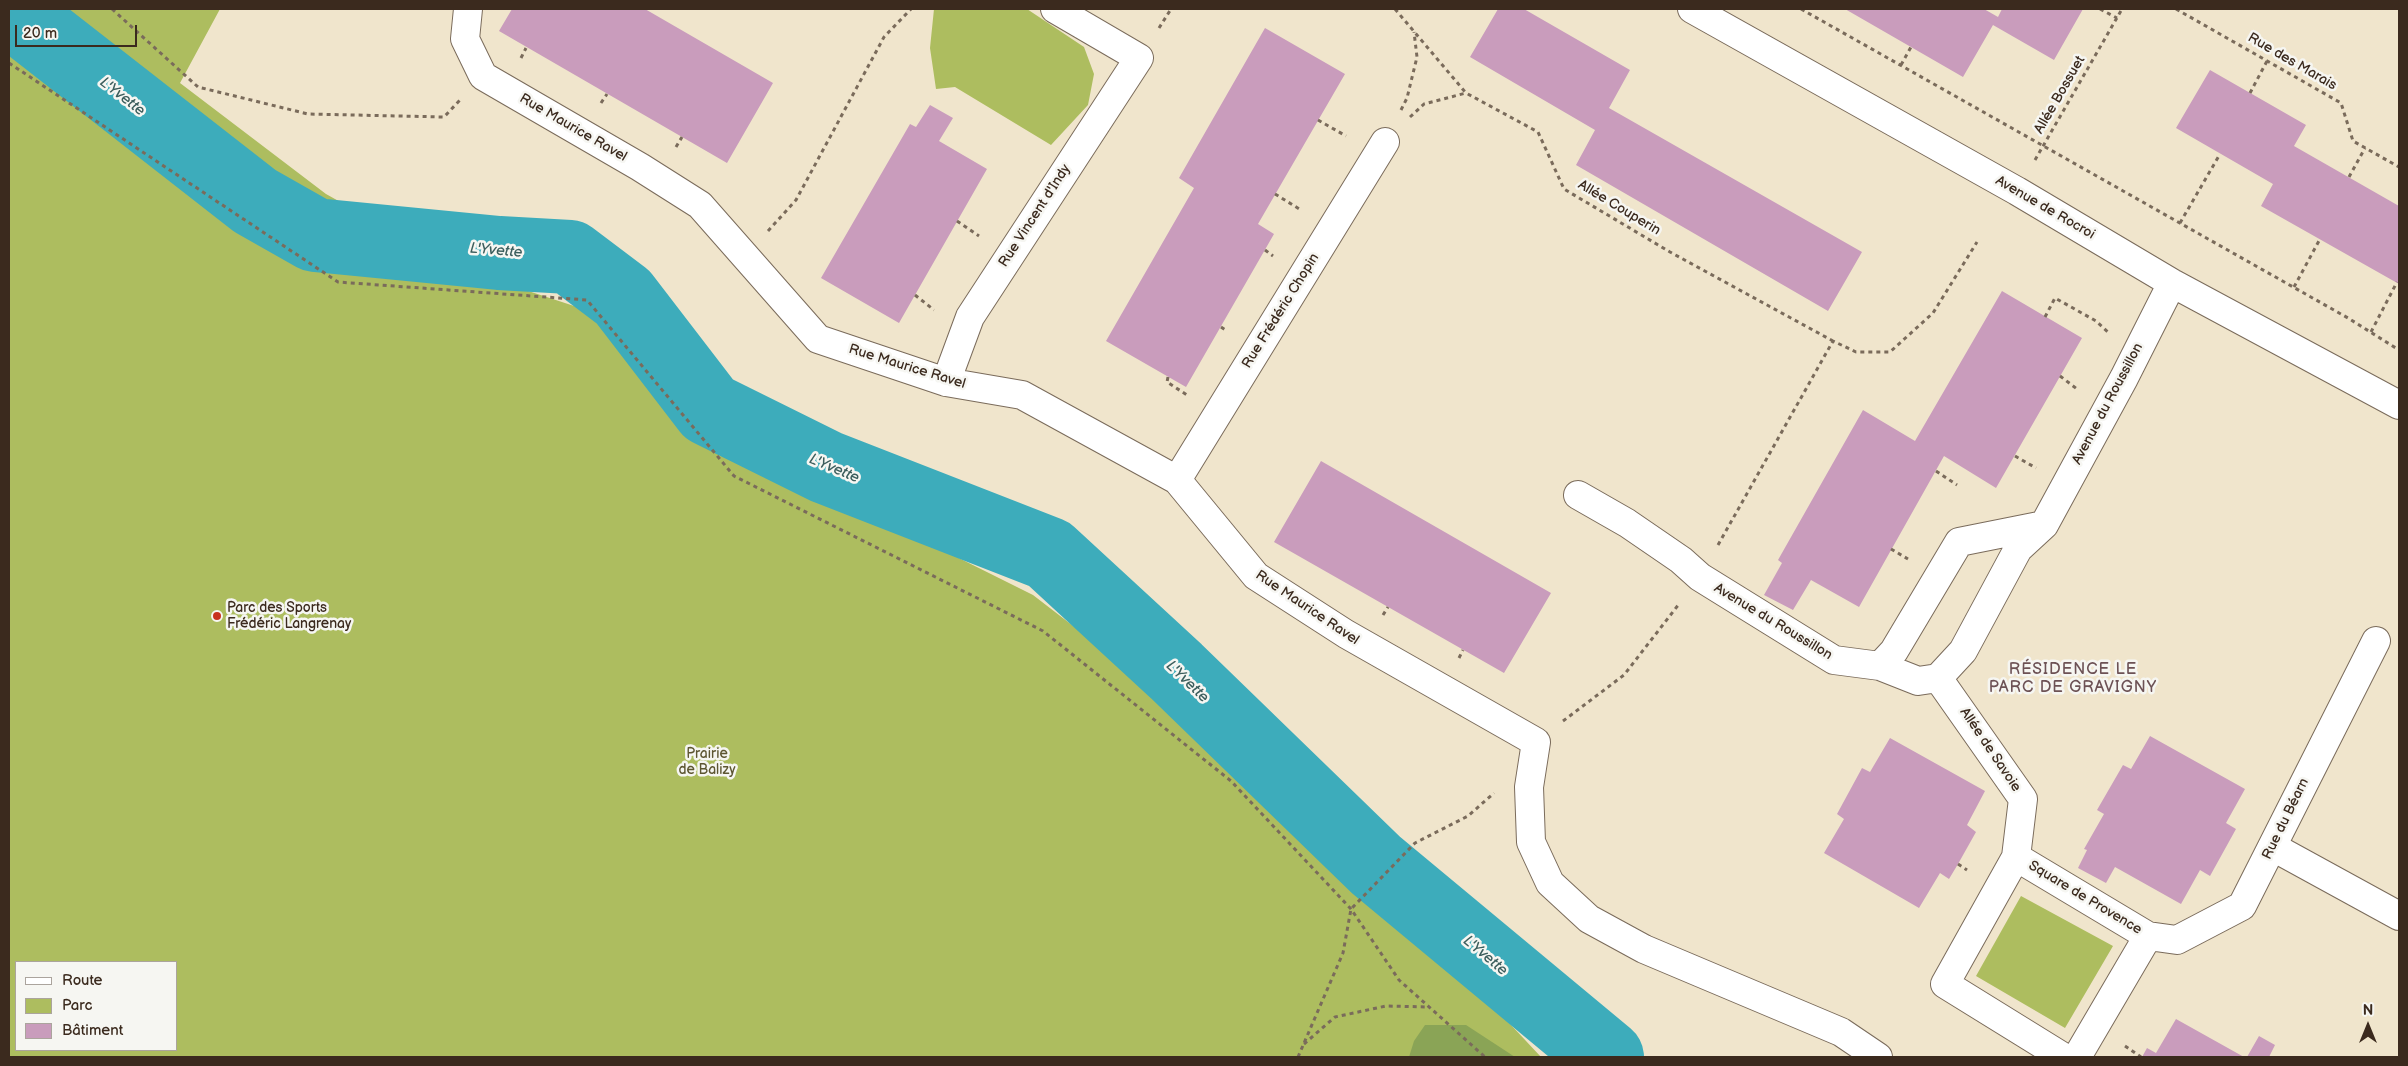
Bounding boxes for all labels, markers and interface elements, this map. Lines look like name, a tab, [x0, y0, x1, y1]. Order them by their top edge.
scale bar	[18, 15, 140, 47]
text: 20 m	[23, 24, 57, 43]
street label: Rue des Marais	[2245, 30, 2339, 94]
street label: Allée Bossuet	[2031, 53, 2089, 137]
water label: L'Yvette	[96, 74, 148, 120]
street label: Rue Maurice Ravel	[516, 90, 630, 166]
street label: Rue Vincent d'Indy	[996, 161, 1074, 271]
street label: Avenue de Rocroi	[1992, 173, 2098, 243]
street label: Allée Couperin	[1575, 177, 1663, 239]
water label: L'Yvette	[469, 240, 523, 262]
street label: Rue Frédéric Chopin	[1239, 250, 1323, 372]
street label: Avenue du Roussillon	[2069, 340, 2147, 468]
street label: Rue Maurice Ravel	[847, 341, 967, 393]
water label: L'Yvette	[806, 450, 862, 488]
street label: Rue Maurice Ravel	[1252, 567, 1362, 649]
street label: Avenue du Roussillon	[1711, 580, 1835, 664]
place label: Parc des Sports Frédéric Langrenay	[227, 600, 351, 632]
marker: Parc des Sports Frédéric Langrenay	[211, 610, 223, 622]
water label: L'Yvette	[1162, 657, 1212, 707]
district label: RÉSIDENCE LE PARC DE GRAVIGNY	[1987, 660, 2159, 698]
street label: Allée de Savoie	[1956, 705, 2024, 795]
park label: Prairie de Balizy	[678, 746, 736, 779]
street label: Rue du Béarn	[2259, 776, 2313, 862]
street label: Square de Provence	[2025, 858, 2145, 938]
water label: L'Yvette	[1459, 932, 1511, 980]
legend	[15, 961, 178, 1051]
text: Route	[62, 971, 102, 990]
text: Parc	[62, 996, 92, 1015]
north arrow	[2343, 1001, 2393, 1051]
text: N	[2363, 1002, 2373, 1019]
text: Bâtiment	[62, 1021, 123, 1040]

